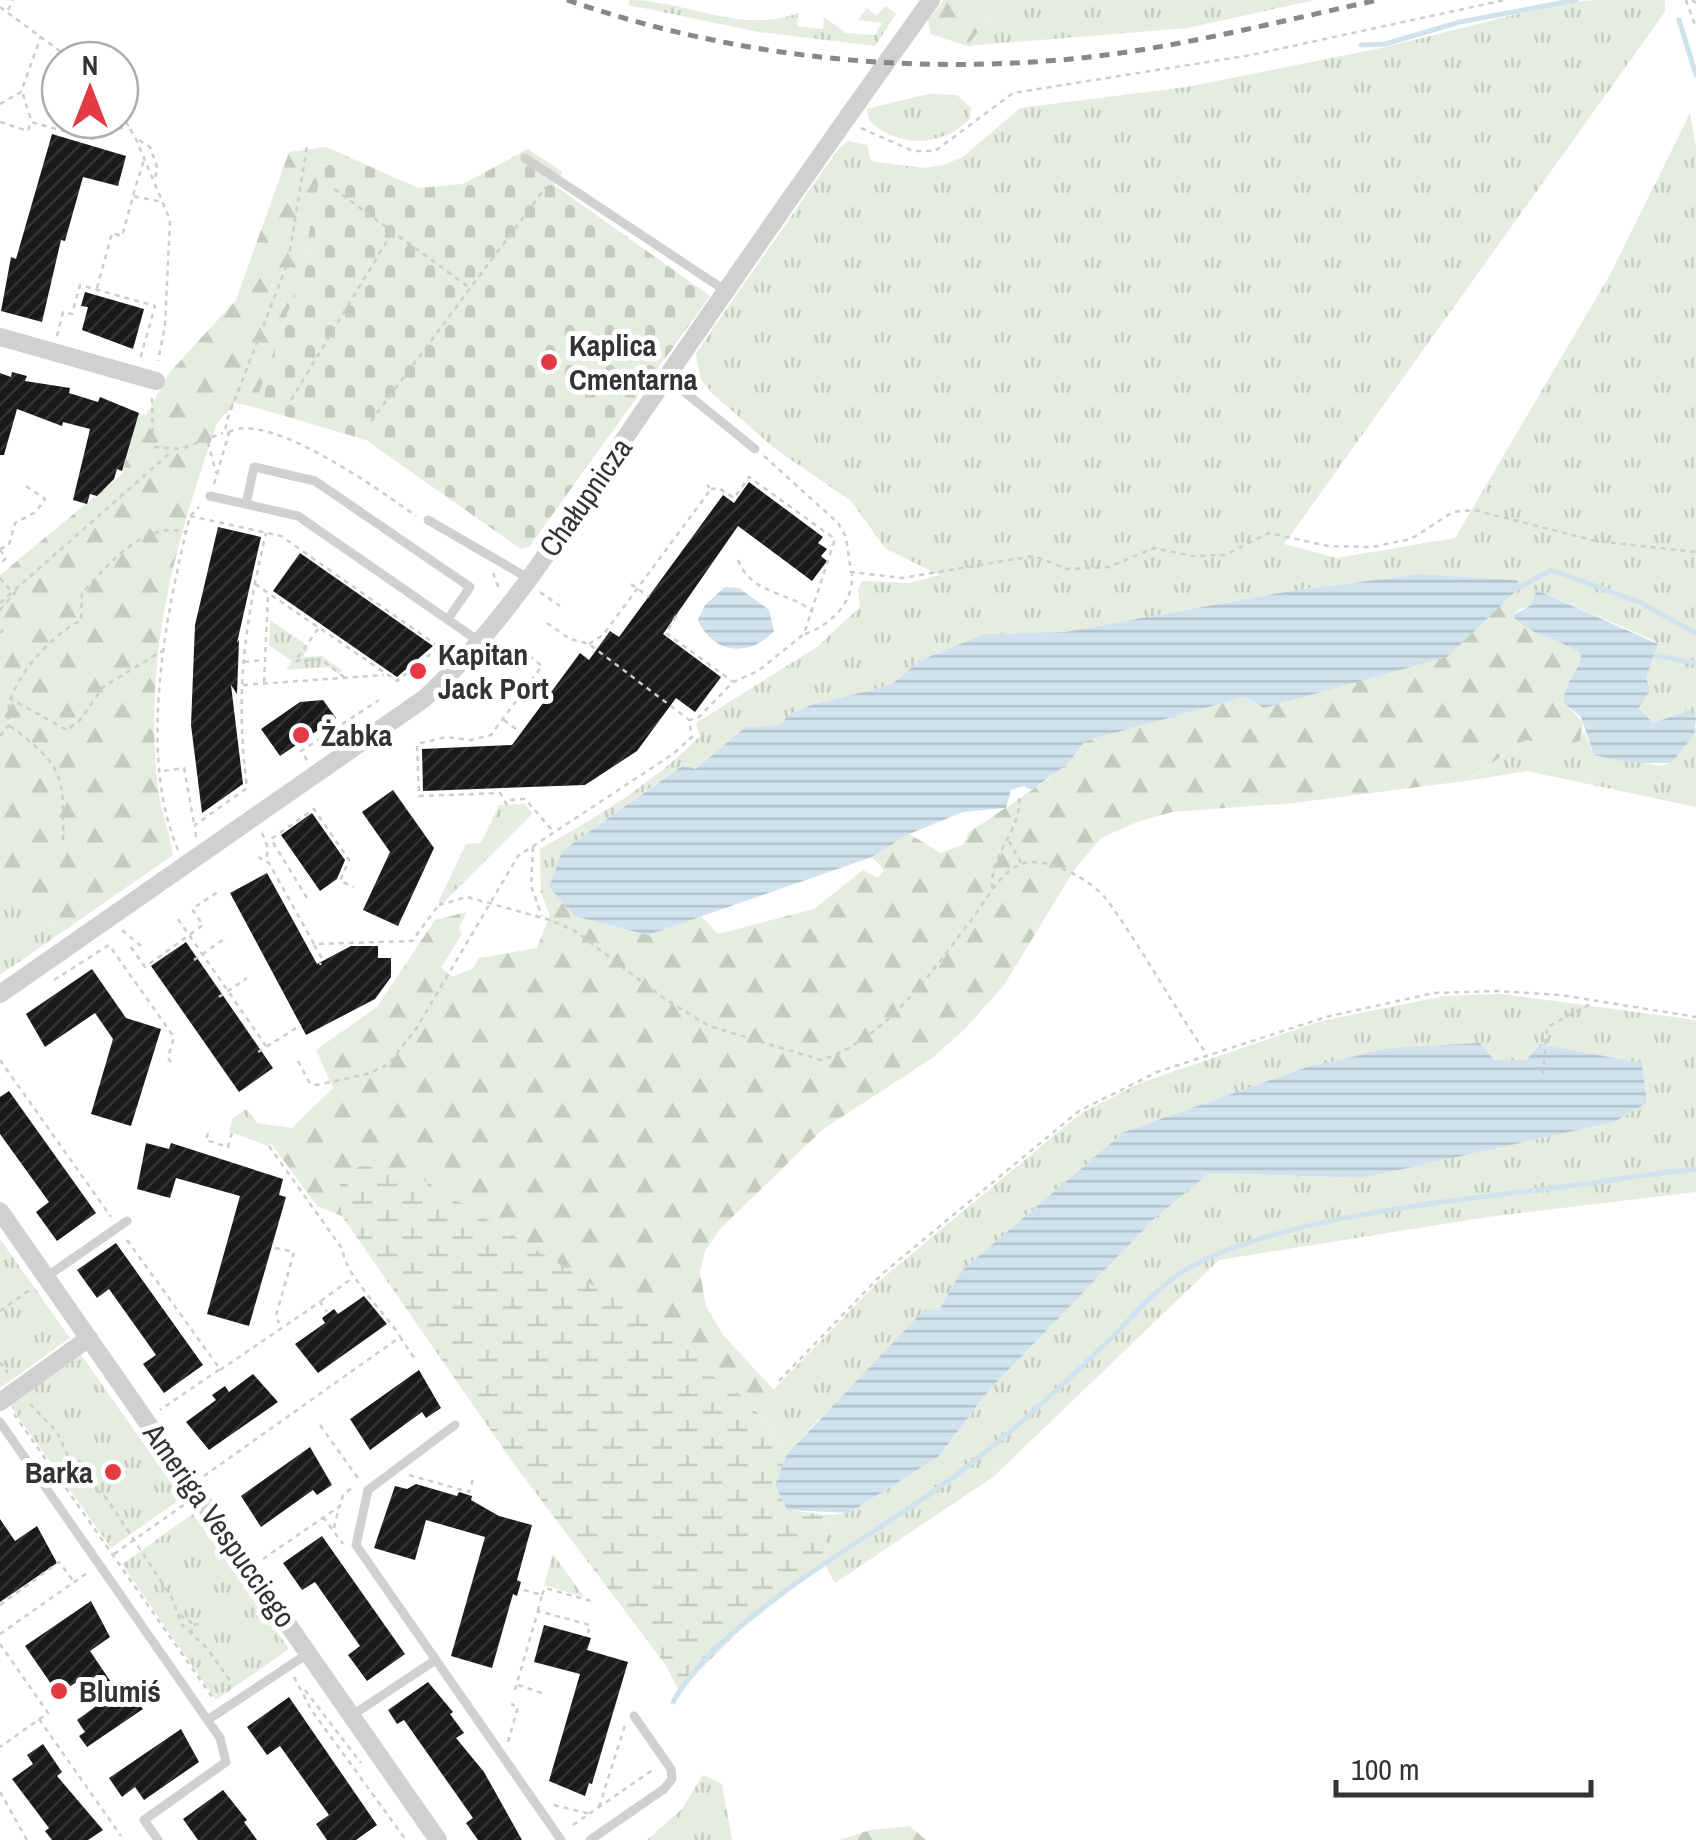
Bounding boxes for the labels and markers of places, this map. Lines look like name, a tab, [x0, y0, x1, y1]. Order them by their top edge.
place label: Kaplica Cmentarna	[569, 325, 698, 399]
marker: Kaplica Cmentarna	[538, 351, 560, 373]
place label: Kapitan Jack Port	[438, 634, 549, 708]
marker: Kapitan Jack Port	[407, 660, 429, 682]
place label: Żabka	[321, 715, 392, 755]
marker: Żabka	[290, 724, 312, 746]
place label: Barka	[25, 1452, 93, 1492]
marker: Barka	[102, 1461, 124, 1483]
place label: Blumiś	[79, 1671, 161, 1711]
marker: Blumiś	[48, 1680, 70, 1702]

